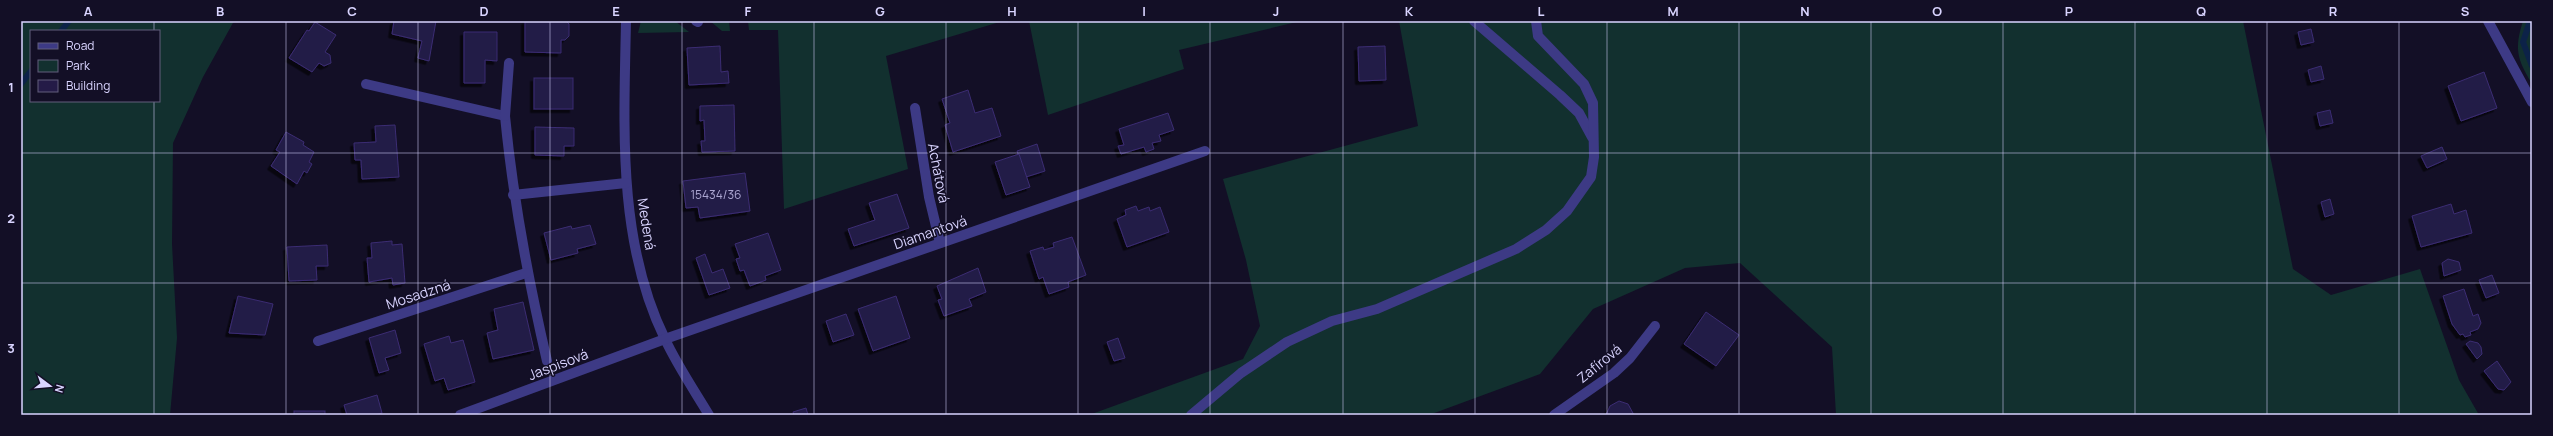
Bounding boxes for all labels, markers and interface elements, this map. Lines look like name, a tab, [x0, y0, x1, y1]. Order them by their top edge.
text: A	[84, 2, 93, 20]
text: B	[216, 2, 224, 20]
text: C	[347, 2, 357, 20]
text: D	[479, 2, 489, 20]
text: E	[612, 2, 620, 20]
text: F	[745, 2, 752, 20]
text: G	[875, 2, 885, 20]
text: H	[1007, 2, 1017, 20]
text: I	[1142, 2, 1146, 20]
text: J	[1273, 2, 1279, 20]
text: K	[1405, 2, 1414, 20]
text: L	[1538, 2, 1545, 20]
text: M	[1667, 2, 1679, 20]
text: N	[1800, 2, 1810, 20]
text: O	[1932, 2, 1942, 20]
text: P	[2065, 2, 2073, 20]
text: Q	[2196, 2, 2206, 20]
text: R	[2329, 2, 2338, 20]
text: S	[2461, 2, 2470, 20]
legend	[30, 30, 160, 102]
text: Road	[66, 37, 94, 54]
text: Park	[66, 57, 91, 74]
text: Building	[66, 77, 110, 94]
text: 1	[8, 78, 14, 96]
street label: Achátová	[924, 141, 954, 205]
house number: 15434/36	[690, 186, 742, 203]
street label: Medená	[634, 197, 660, 251]
text: 2	[7, 209, 15, 227]
street label: Diamantová	[891, 211, 969, 253]
street label: Mosadzná	[383, 275, 453, 313]
text: 3	[7, 339, 15, 357]
street label: Zafírová	[1573, 339, 1625, 387]
street label: Jaspisová	[525, 344, 591, 384]
north arrow	[30, 366, 70, 406]
text: N	[52, 383, 68, 395]

